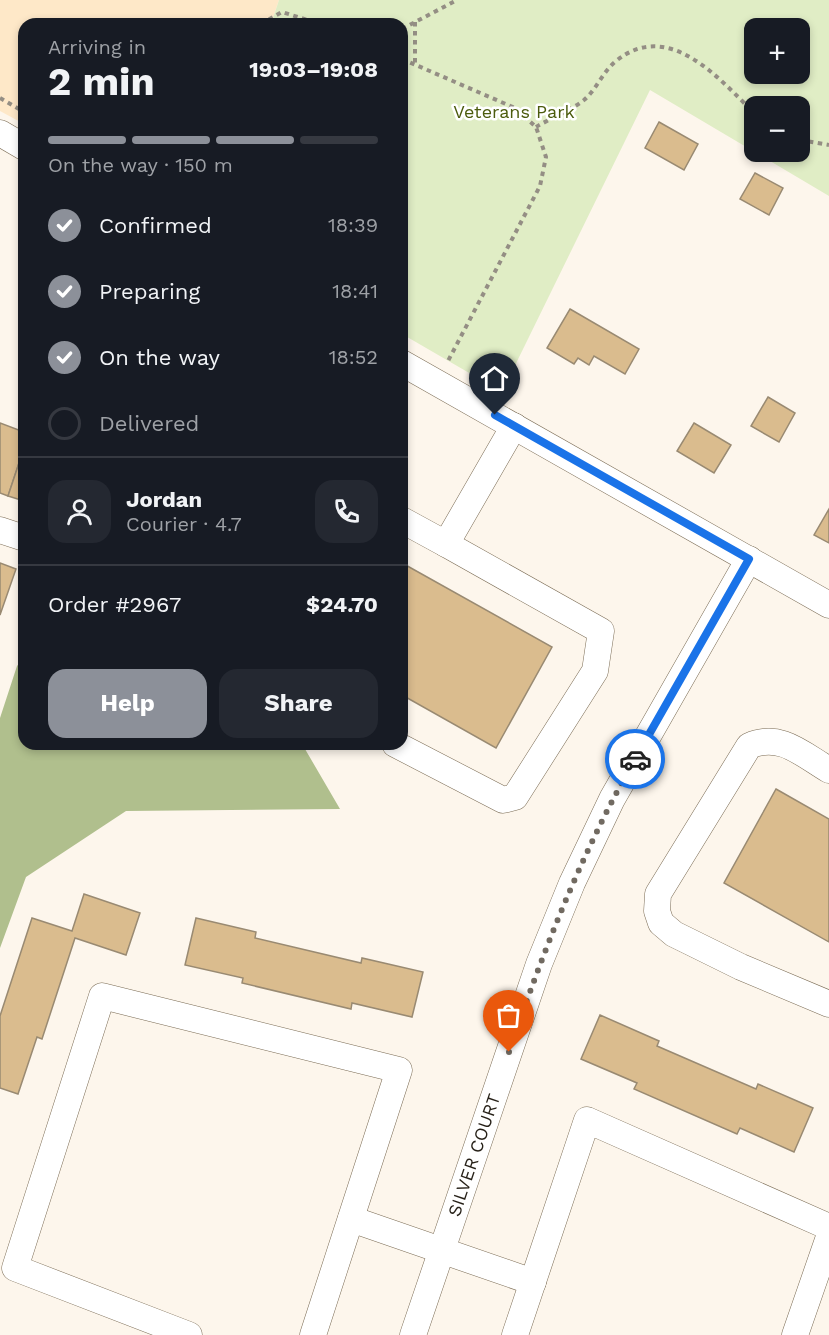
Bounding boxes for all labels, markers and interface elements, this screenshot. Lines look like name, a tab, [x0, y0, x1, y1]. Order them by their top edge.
map controls	[744, 18, 810, 162]
button: +	[744, 18, 810, 84]
text: Arriving in	[48, 35, 146, 59]
text: 19:03–19:08	[249, 57, 378, 82]
text: 2 min	[48, 59, 155, 104]
button: −	[744, 96, 810, 162]
park label: Veterans Park	[453, 101, 575, 122]
text: On the way · 150 m	[48, 153, 233, 177]
icon: check	[48, 209, 81, 242]
text: Confirmed	[99, 213, 212, 238]
text: 18:39	[328, 213, 378, 237]
icon: check	[48, 275, 81, 308]
text: Preparing	[99, 279, 200, 304]
text: 18:41	[332, 279, 378, 303]
icon: check	[48, 341, 81, 374]
text: On the way	[99, 345, 220, 370]
text: 18:52	[329, 345, 378, 369]
pin	[469, 353, 520, 415]
icon: home	[478, 362, 511, 395]
text: Delivered	[99, 411, 199, 436]
button: person	[48, 480, 111, 543]
button: phone	[315, 480, 378, 543]
text: Jordan	[126, 487, 202, 512]
text: Courier · 4.7	[126, 512, 242, 536]
text: Order #2967	[48, 592, 181, 617]
text: $24.70	[306, 592, 378, 617]
button: Help	[48, 669, 207, 738]
button: Share	[219, 669, 378, 738]
courier	[605, 729, 665, 789]
icon: car	[619, 743, 652, 776]
pin	[483, 990, 534, 1052]
icon: bag	[492, 999, 525, 1032]
street label: SILVER COURT	[443, 1091, 504, 1219]

